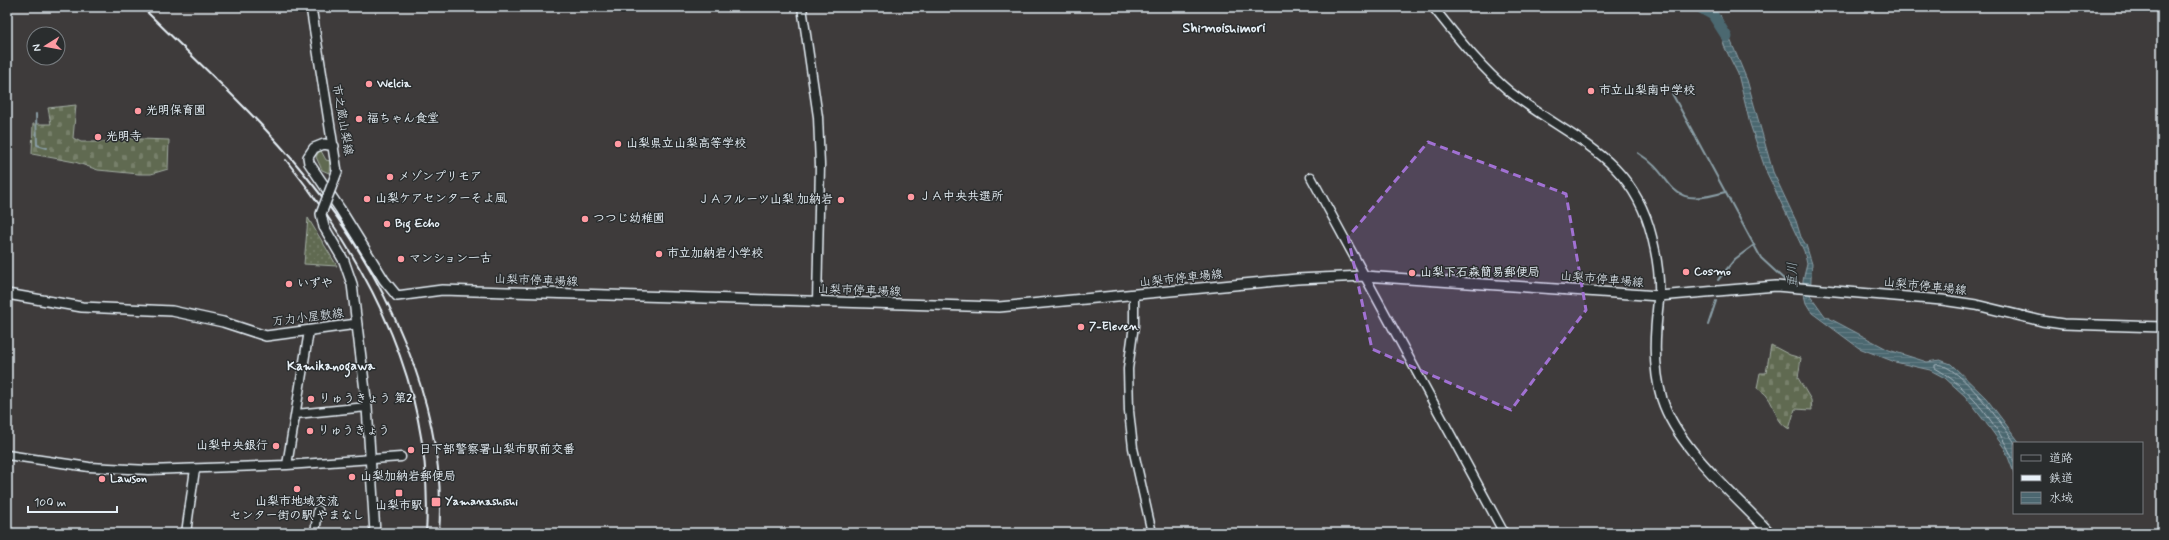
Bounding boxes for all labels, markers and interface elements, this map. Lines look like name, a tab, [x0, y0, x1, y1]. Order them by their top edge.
district label: Shimoishimori	[1182, 19, 1266, 37]
north arrow	[26, 26, 66, 66]
text: N	[30, 43, 45, 53]
place label: Welcia	[376, 76, 412, 92]
marker: Welcia	[364, 79, 374, 89]
street label: 市之蔵山梨線	[328, 83, 356, 157]
place label: 市立山梨南中学校	[1599, 83, 1695, 99]
marker: 市立山梨南中学校	[1586, 86, 1596, 96]
place label: 光明保育園	[146, 103, 206, 119]
marker: 光明保育園	[133, 106, 143, 116]
place label: 福ちゃん食堂	[367, 111, 439, 127]
marker: 福ちゃん食堂	[354, 114, 364, 124]
place label: 光明寺	[106, 129, 142, 145]
marker: 光明寺	[93, 132, 103, 142]
place label: 山梨県立山梨高等学校	[626, 136, 746, 152]
marker: 山梨県立山梨高等学校	[613, 139, 623, 149]
place label: メゾンプリモア	[398, 169, 482, 185]
marker: メゾンプリモア	[385, 172, 395, 182]
place label: ＪＡ中央共選所	[919, 189, 1004, 205]
place label: 山梨ケアセンターそよ風	[375, 191, 507, 207]
place label: ＪＡフルーツ山梨 加納岩	[698, 192, 833, 208]
marker: ＪＡ中央共選所	[906, 192, 916, 202]
marker: 山梨ケアセンターそよ風	[362, 194, 372, 204]
marker: ＪＡフルーツ山梨 加納岩	[836, 195, 846, 205]
place label: つつじ幼稚園	[593, 211, 665, 227]
marker: つつじ幼稚園	[580, 214, 590, 224]
place label: Big Echo	[395, 216, 440, 233]
marker: Big Echo	[382, 219, 392, 229]
place label: 市立加納岩小学校	[667, 246, 763, 262]
marker: 市立加納岩小学校	[654, 249, 664, 259]
place label: マンション一古	[409, 251, 492, 267]
marker: マンション一古	[396, 254, 406, 264]
water label: 重川	[1784, 262, 1802, 288]
place label: Cosmo	[1694, 264, 1731, 280]
place label: 山梨下石森簡易郵便局	[1420, 265, 1540, 281]
street label: 山梨市停車場線	[1138, 267, 1224, 291]
marker: Cosmo	[1681, 267, 1691, 277]
marker: 山梨下石森簡易郵便局	[1407, 268, 1417, 278]
street label: 山梨市停車場線	[1559, 268, 1645, 292]
street label: 山梨市停車場線	[494, 272, 578, 290]
street label: 山梨市停車場線	[1882, 275, 1968, 299]
place label: いずや	[297, 276, 333, 292]
marker: いずや	[284, 279, 294, 289]
street label: 山梨市停車場線	[817, 282, 901, 300]
street label: 万力小屋敷線	[271, 306, 345, 330]
place label: 7-Eleven	[1089, 319, 1139, 335]
marker: 7-Eleven	[1076, 322, 1086, 332]
district label: Kamikanogawa	[287, 358, 376, 378]
place label: りゅうきょう 第2	[319, 391, 412, 407]
marker: りゅうきょう 第2	[306, 394, 316, 404]
place label: りゅうきょう	[318, 423, 390, 439]
marker: りゅうきょう	[305, 426, 315, 436]
place label: 山梨中央銀行	[196, 438, 268, 454]
marker: 山梨中央銀行	[271, 441, 281, 451]
place label: 日下部警察署山梨市駅前交番	[419, 442, 575, 458]
legend	[2013, 442, 2143, 514]
marker: 日下部警察署山梨市駅前交番	[406, 445, 416, 455]
text: 道路	[2049, 451, 2073, 467]
place label: 山梨加納岩郵便局	[360, 469, 456, 485]
place label: Lawson	[110, 471, 147, 487]
text: 鉄道	[2049, 471, 2073, 487]
marker: 山梨加納岩郵便局	[347, 472, 357, 482]
marker: Lawson	[97, 474, 107, 484]
marker: 山梨市地域交流 センター街の駅 やまなし	[292, 484, 302, 494]
scale bar	[28, 488, 117, 514]
marker: 山梨市駅	[394, 488, 404, 498]
text: 水域	[2049, 491, 2073, 507]
place label: 山梨市地域交流 センター街の駅 やまなし	[229, 494, 365, 524]
place label: Yamanashishi	[445, 494, 518, 510]
text: 100 m	[34, 495, 66, 511]
marker: Yamanashishi	[430, 496, 442, 508]
place label: 山梨市駅	[375, 498, 423, 514]

